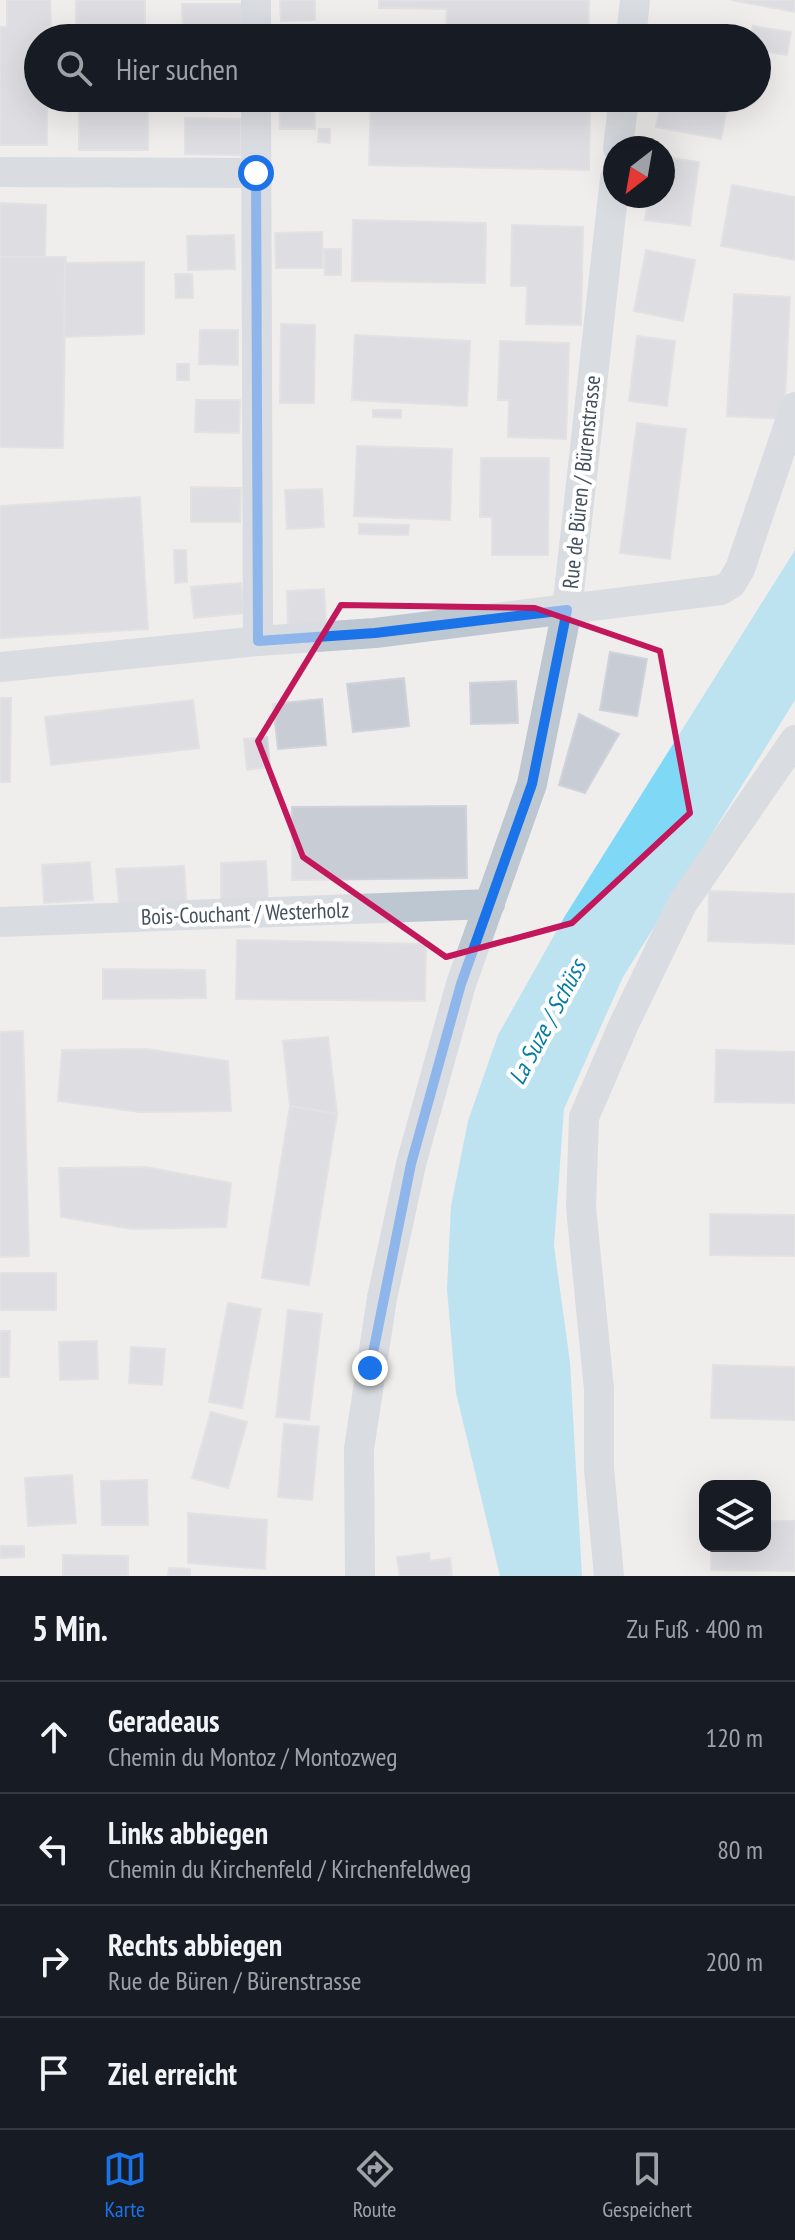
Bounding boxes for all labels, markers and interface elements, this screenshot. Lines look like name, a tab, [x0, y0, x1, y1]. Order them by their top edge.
search box	[24, 24, 771, 112]
icon: search	[52, 46, 96, 90]
text: Hier suchen	[116, 49, 238, 88]
north arrow	[603, 136, 675, 208]
route start	[238, 155, 274, 191]
street label: Rue de Büren / Bürenstrasse	[556, 374, 606, 590]
street label: Bois-Couchant / Westerholz	[140, 895, 350, 931]
water label: La Suze / Schüss	[501, 952, 594, 1090]
route end	[352, 1350, 388, 1386]
map controls	[699, 1480, 771, 1552]
button: layers	[699, 1480, 771, 1552]
text: 5 Min.	[32, 1606, 108, 1650]
text: Zu Fuß · 400 m	[626, 1612, 763, 1645]
text: Geradeaus	[108, 1701, 220, 1740]
icon: ahead	[32, 1715, 76, 1759]
text: 120 m	[705, 1721, 763, 1754]
text: Chemin du Montoz / Montozweg	[108, 1740, 397, 1773]
text: Links abbiegen	[108, 1813, 268, 1852]
icon: left	[32, 1827, 76, 1871]
text: 80 m	[717, 1833, 763, 1866]
text: Chemin du Kirchenfeld / Kirchenfeldweg	[108, 1852, 471, 1885]
text: Rechts abbiegen	[108, 1925, 282, 1964]
icon: right	[32, 1939, 76, 1983]
text: 200 m	[705, 1945, 763, 1978]
text: Rue de Büren / Bürenstrasse	[108, 1964, 362, 1997]
icon: arrive	[32, 2051, 76, 2095]
text: Ziel erreicht	[108, 2054, 237, 2093]
tab: Karte	[103, 2147, 147, 2223]
tab: Route	[353, 2147, 397, 2223]
tab: Gespeichert	[602, 2147, 692, 2223]

